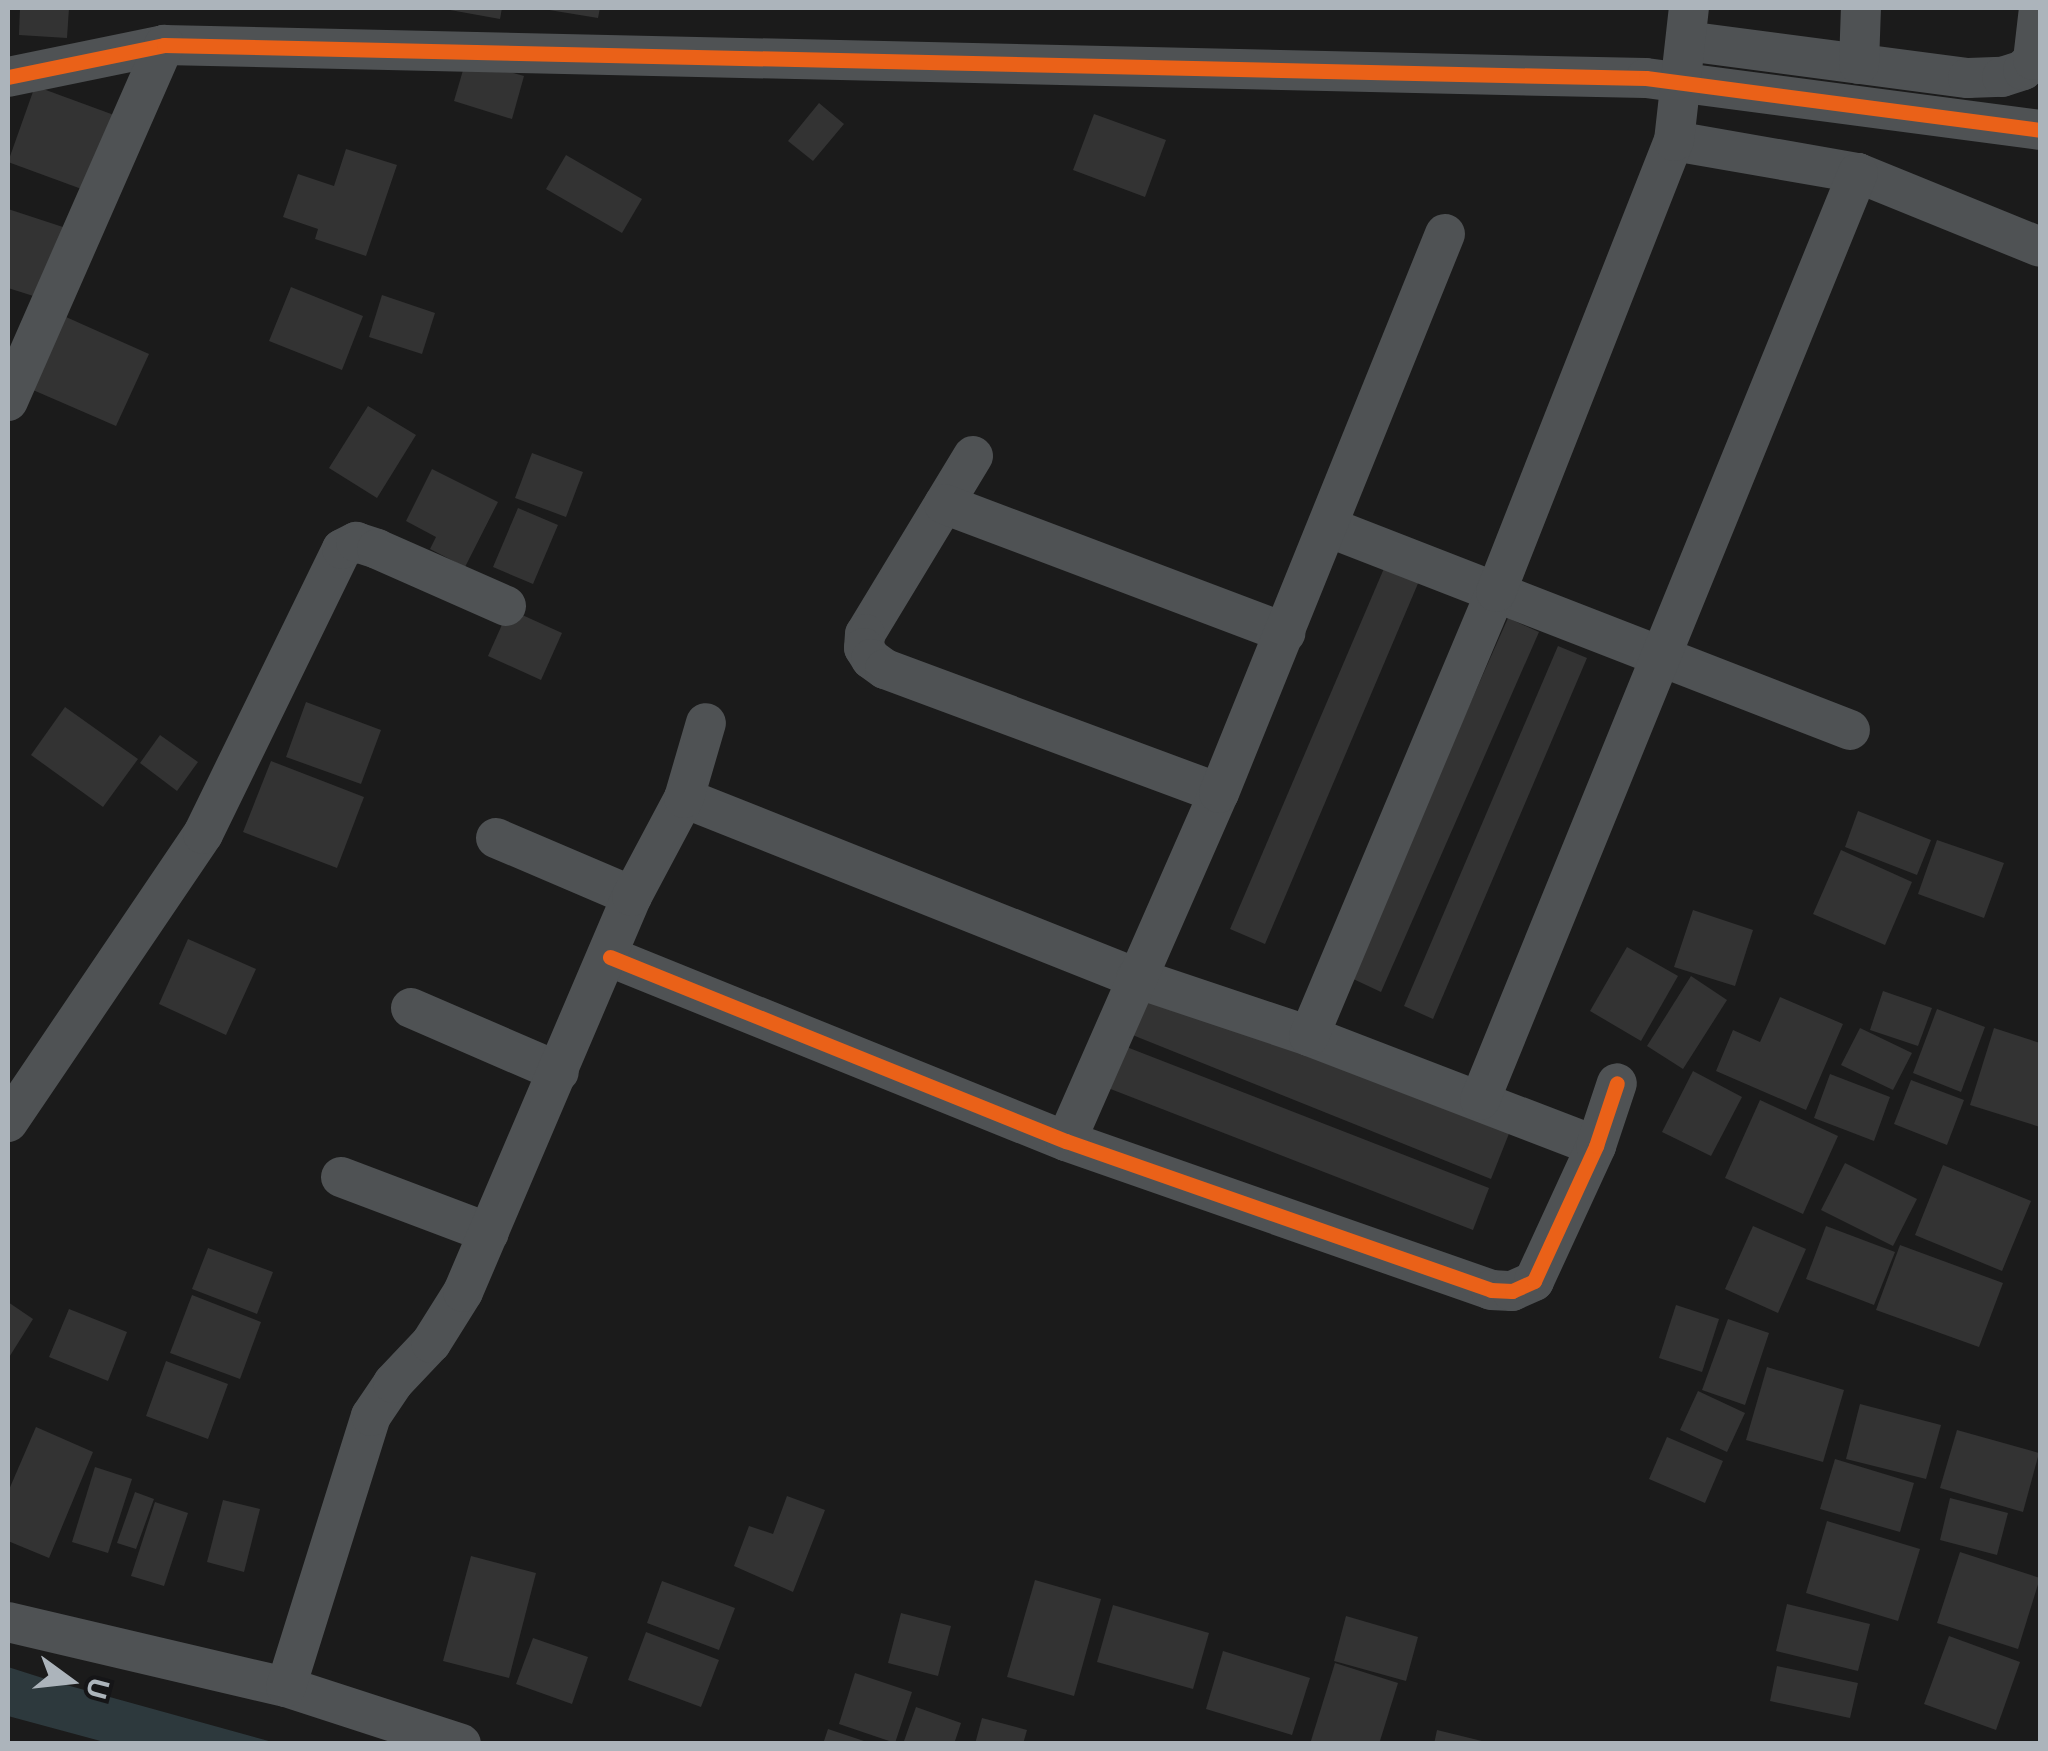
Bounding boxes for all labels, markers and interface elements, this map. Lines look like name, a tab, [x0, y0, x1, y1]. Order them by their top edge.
north arrow	[20, 1631, 120, 1731]
text: U	[78, 1674, 120, 1704]

